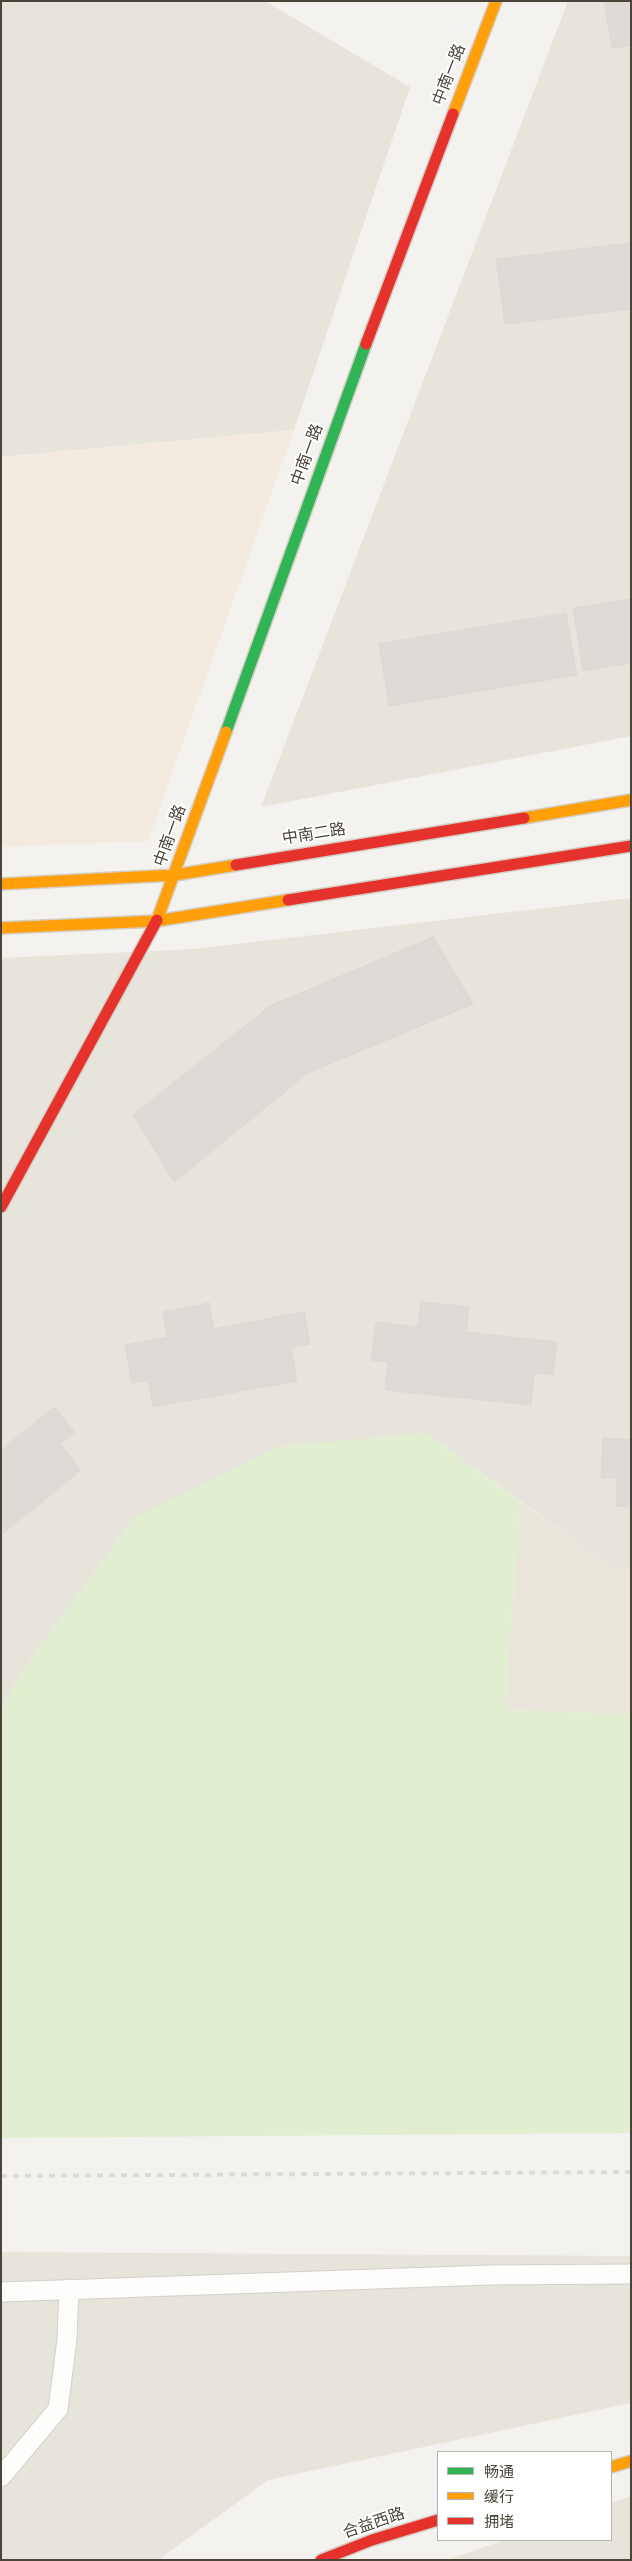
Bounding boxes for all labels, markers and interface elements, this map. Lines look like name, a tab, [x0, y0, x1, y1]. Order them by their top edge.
street label: 中南一路	[430, 42, 470, 108]
street label: 中南一路	[288, 422, 328, 488]
street label: 中南一路	[151, 803, 191, 869]
street label: 中南二路	[281, 821, 347, 849]
legend	[437, 2451, 612, 2541]
text: 畅通	[484, 2462, 514, 2482]
text: 缓行	[484, 2487, 514, 2507]
street label: 合益西路	[341, 2505, 407, 2543]
text: 拥堵	[484, 2512, 514, 2532]

